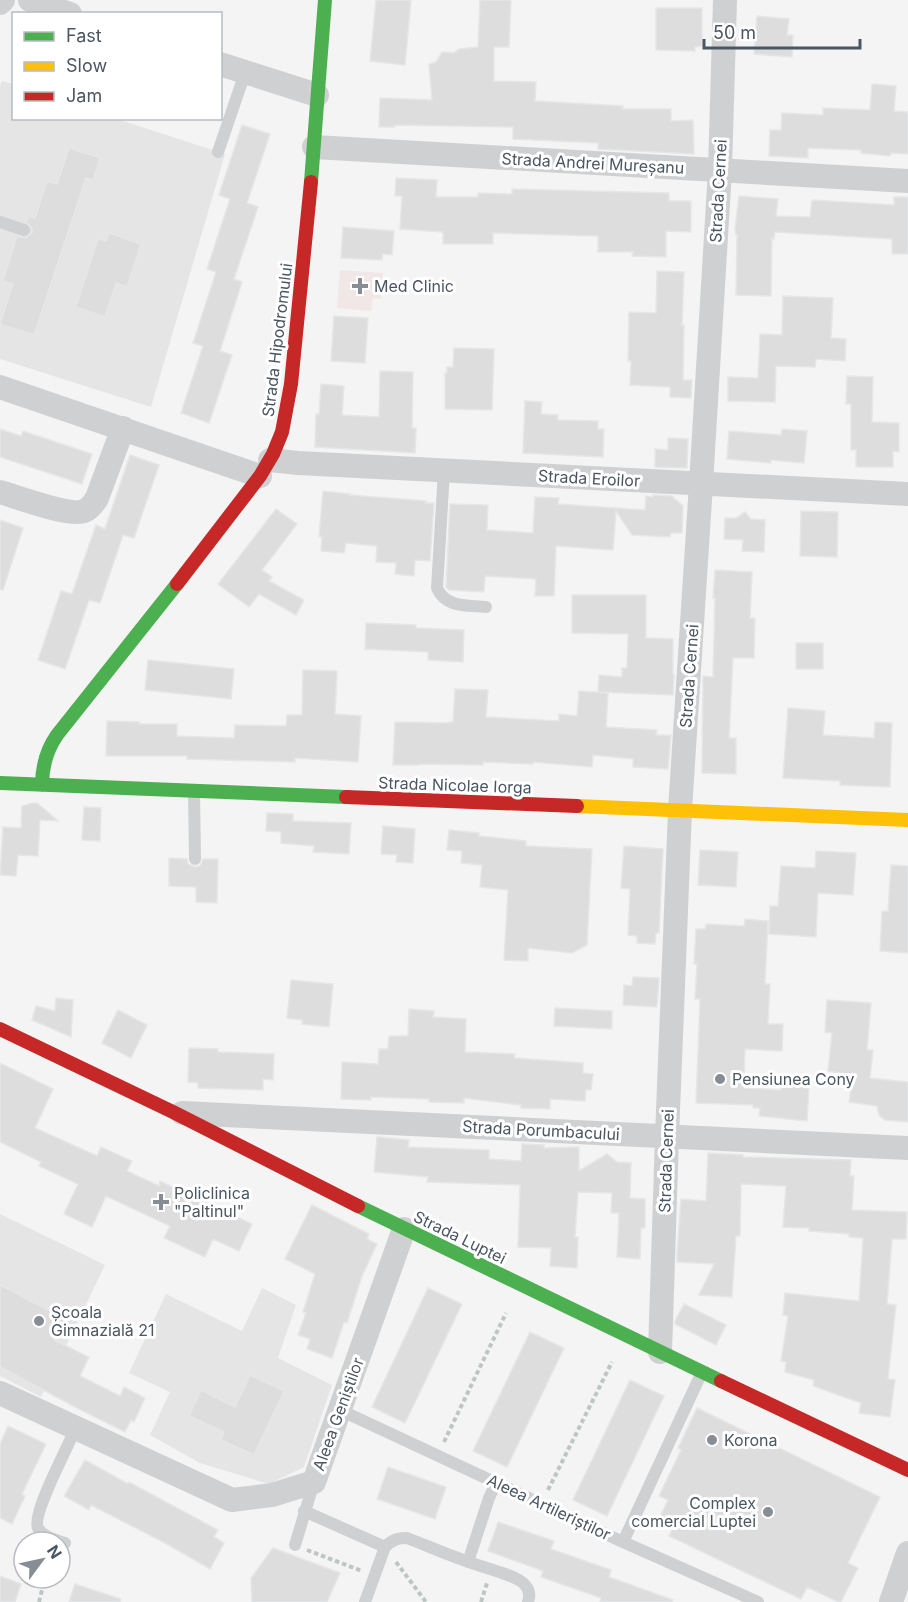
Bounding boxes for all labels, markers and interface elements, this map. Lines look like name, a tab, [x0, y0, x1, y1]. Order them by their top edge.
legend	[12, 12, 222, 120]
scale bar	[704, 12, 860, 50]
text: 50 m	[713, 22, 756, 43]
text: Fast	[66, 25, 102, 46]
text: Slow	[66, 55, 107, 76]
text: Jam	[66, 85, 102, 106]
street label: Strada Cernei	[705, 139, 731, 243]
street label: Strada Andrei Mureșanu	[501, 148, 685, 178]
street label: Strada Hipodromului	[258, 262, 296, 418]
place label: Med Clinic	[374, 276, 454, 296]
marker: Med Clinic	[351, 277, 369, 295]
street label: Strada Eroilor	[537, 465, 641, 491]
street label: Strada Cernei	[675, 624, 703, 728]
street label: Strada Nicolae Iorga	[378, 772, 532, 798]
place label: Pensiunea Cony	[732, 1069, 855, 1089]
marker: Pensiunea Cony	[713, 1072, 727, 1086]
street label: Strada Cernei	[654, 1109, 678, 1213]
street label: Strada Porumbacului	[462, 1116, 620, 1144]
place label: Policlinica "Paltinul"	[174, 1183, 250, 1221]
marker: Policlinica "Paltinul"	[152, 1193, 170, 1211]
street label: Strada Luptei	[411, 1206, 509, 1268]
place label: Școala Gimnazială 21	[51, 1302, 155, 1340]
marker: Școala Gimnazială 21	[32, 1314, 46, 1328]
street label: Aleea Geniștilor	[308, 1355, 368, 1473]
place label: Korona	[724, 1430, 778, 1450]
marker: Korona	[705, 1433, 719, 1447]
street label: Aleea Artileriștilor	[484, 1470, 614, 1544]
place label: Complex comercial Luptei	[631, 1493, 756, 1531]
marker: Complex comercial Luptei	[761, 1505, 775, 1519]
north arrow	[12, 1530, 72, 1590]
text: N	[43, 1541, 66, 1562]

